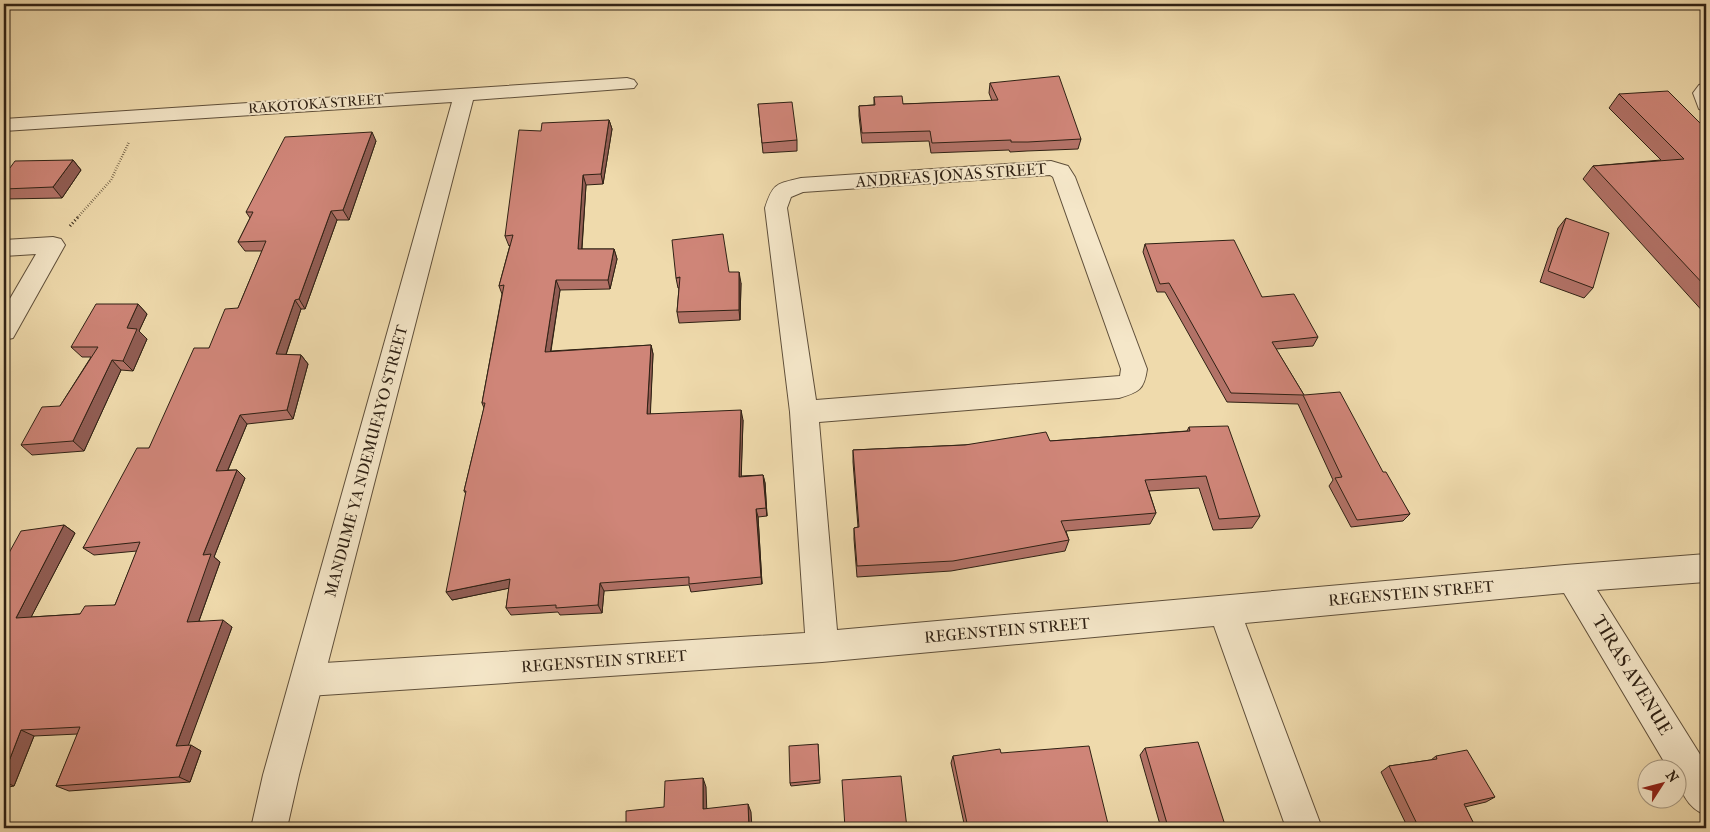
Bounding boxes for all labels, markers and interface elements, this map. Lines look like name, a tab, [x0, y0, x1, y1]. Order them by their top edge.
street label: RAKOTOKA STREET	[248, 91, 385, 117]
street label: ANDREAS JONAS STREET	[854, 159, 1047, 191]
street label: MANDUME YA NDEMUFAYO STREET	[321, 323, 412, 599]
street label: REGENSTEIN STREET	[1327, 576, 1495, 610]
street label: TIRAS AVENUE	[1588, 611, 1677, 739]
street label: REGENSTEIN STREET	[923, 613, 1091, 647]
street label: REGENSTEIN STREET	[520, 646, 688, 676]
north arrow	[1638, 760, 1688, 810]
text: N	[1662, 767, 1682, 786]

